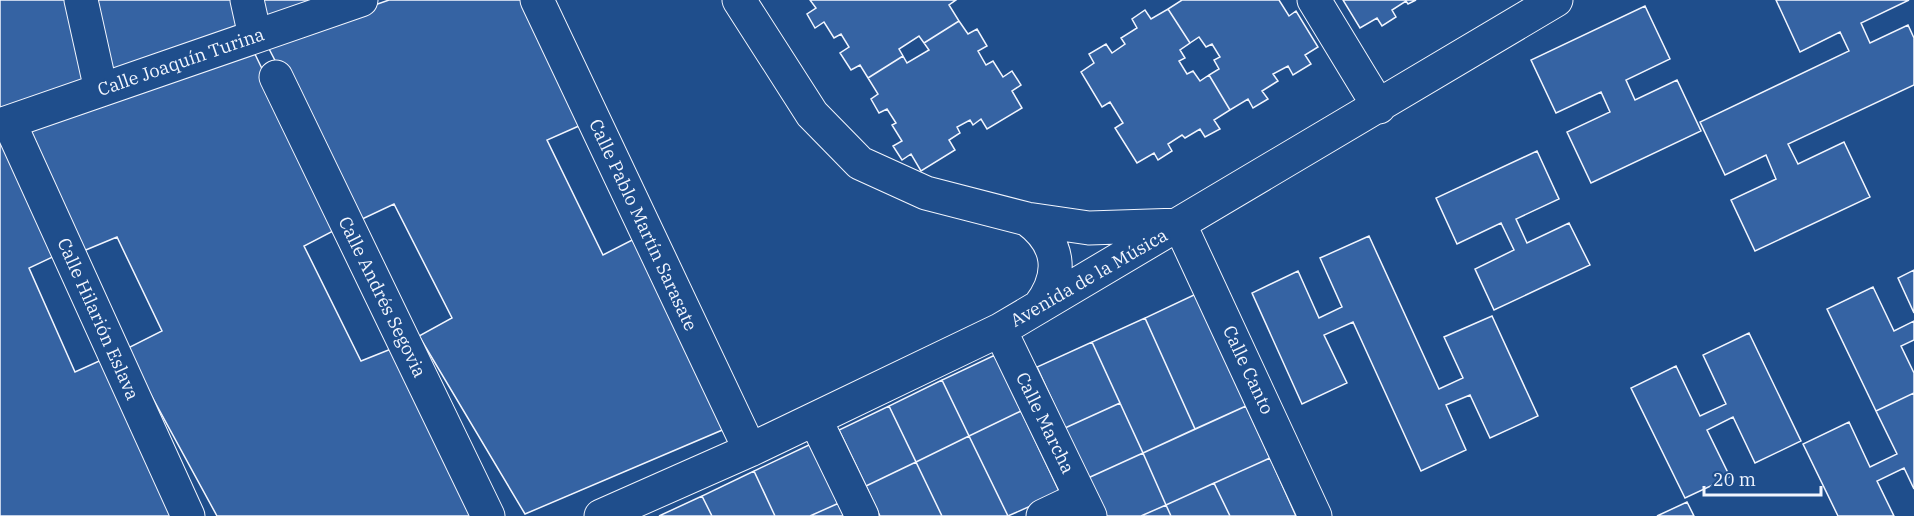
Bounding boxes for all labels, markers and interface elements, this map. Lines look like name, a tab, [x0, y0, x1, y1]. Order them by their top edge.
street label: Calle Joaquín Turina	[94, 22, 267, 101]
street label: Calle Pablo Martín Sarasate	[584, 115, 703, 334]
street label: Calle Andrés Segovia	[333, 212, 432, 381]
street label: Avenida de la Música	[1006, 223, 1172, 332]
street label: Calle Hilarión Eslava	[52, 234, 145, 404]
street label: Calle Canto	[1218, 322, 1279, 418]
street label: Calle Marcha	[1011, 368, 1080, 477]
scale bar	[1704, 459, 1821, 497]
text: 20 m	[1713, 468, 1756, 491]

